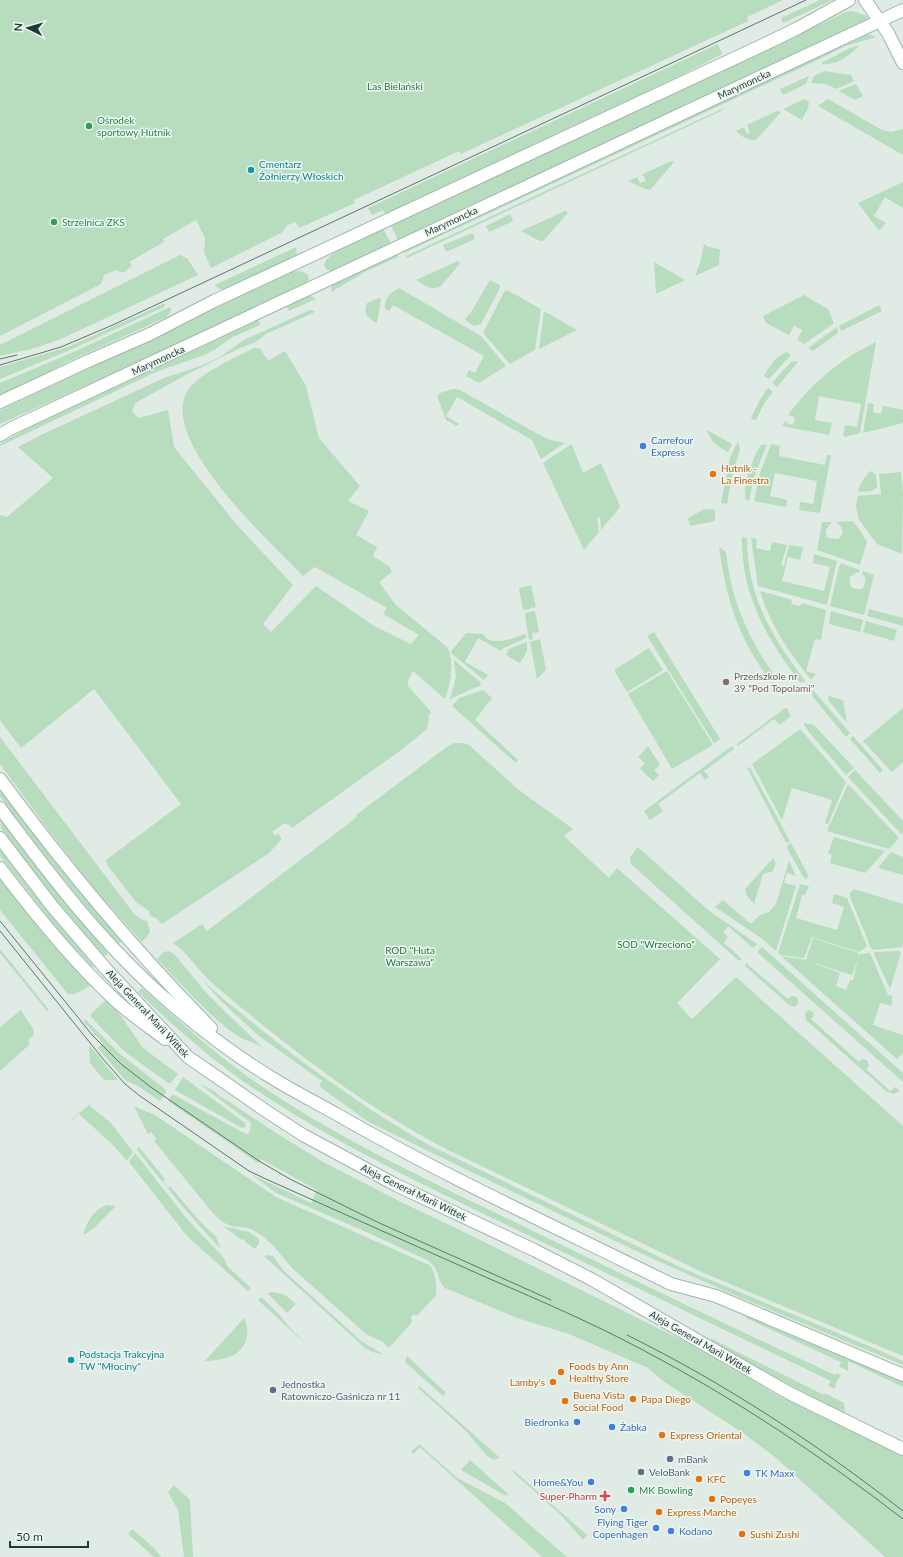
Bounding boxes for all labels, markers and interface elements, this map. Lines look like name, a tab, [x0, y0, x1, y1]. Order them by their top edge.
north arrow	[8, 8, 48, 48]
text: N	[11, 22, 24, 32]
street label: Marymoncka	[716, 66, 772, 102]
park label: Las Bielański	[367, 80, 423, 92]
place label: Ośrodek sportowy Hutnik	[97, 114, 171, 138]
marker: Ośrodek sportowy Hutnik	[84, 121, 94, 131]
place label: Cmentarz Żołnierzy Włoskich	[259, 158, 344, 182]
marker: Cmentarz Żołnierzy Włoskich	[246, 165, 256, 175]
street label: Marymoncka	[423, 203, 479, 239]
place label: Strzelnica ZKS	[62, 216, 125, 228]
marker: Strzelnica ZKS	[49, 217, 59, 227]
street label: Marymoncka	[130, 342, 186, 378]
place label: Carrefour Express	[651, 434, 694, 458]
marker: Carrefour Express	[638, 441, 648, 451]
place label: Hutnik - La Finestra	[721, 462, 769, 486]
marker: Hutnik - La Finestra	[708, 469, 718, 479]
place label: Przedszkole nr 39 "Pod Topolami"	[734, 670, 815, 694]
marker: Przedszkole nr 39 "Pod Topolami"	[721, 677, 731, 687]
park label: SOD "Wrzeciono"	[617, 938, 695, 950]
park label: ROD "Huta Warszawa"	[385, 944, 435, 968]
street label: Aleja Generał Marii Wittek	[104, 966, 193, 1060]
street label: Aleja Generał Marii Wittek	[359, 1161, 470, 1223]
street label: Aleja Generał Marii Wittek	[648, 1308, 755, 1377]
place label: Podstacja Trakcyjna TW "Młociny"	[79, 1348, 164, 1372]
marker: Podstacja Trakcyjna TW "Młociny"	[66, 1355, 76, 1365]
place label: Foods by Ann Healthy Store	[569, 1360, 629, 1384]
marker: Foods by Ann Healthy Store	[556, 1367, 566, 1377]
place label: Lamby's	[510, 1376, 545, 1388]
marker: Lamby's	[548, 1377, 558, 1387]
place label: Jednostka Ratowniczo-Gaśnicza nr 11	[281, 1378, 400, 1402]
marker: Jednostka Ratowniczo-Gaśnicza nr 11	[268, 1385, 278, 1395]
place label: Buena Vista Social Food	[573, 1389, 625, 1413]
place label: Papa Diego	[641, 1393, 691, 1405]
marker: Papa Diego	[628, 1394, 638, 1404]
marker: Buena Vista Social Food	[560, 1396, 570, 1406]
place label: Biedronka	[525, 1416, 569, 1428]
marker: Biedronka	[572, 1417, 582, 1427]
place label: Żabka	[620, 1421, 647, 1433]
marker: Żabka	[607, 1422, 617, 1432]
place label: Express Oriental	[670, 1429, 742, 1441]
marker: Express Oriental	[657, 1430, 667, 1440]
place label: mBank	[678, 1453, 709, 1465]
marker: mBank	[665, 1454, 675, 1464]
place label: VeloBank	[649, 1466, 691, 1478]
marker: VeloBank	[636, 1467, 646, 1477]
place label: TK Maxx	[755, 1467, 794, 1479]
marker: TK Maxx	[742, 1468, 752, 1478]
place label: KFC	[707, 1473, 726, 1485]
marker: KFC	[694, 1474, 704, 1484]
place label: Home&You	[533, 1476, 583, 1488]
marker: Home&You	[586, 1477, 596, 1487]
place label: MK Bowling	[639, 1484, 693, 1496]
marker: MK Bowling	[626, 1485, 636, 1495]
place label: Super-Pharm	[540, 1490, 597, 1502]
marker: Super-Pharm	[600, 1491, 610, 1501]
place label: Popeyes	[720, 1493, 757, 1505]
marker: Popeyes	[707, 1494, 717, 1504]
place label: Sony	[594, 1503, 617, 1515]
marker: Sony	[619, 1504, 629, 1514]
place label: Express Marche	[667, 1506, 736, 1518]
marker: Express Marche	[654, 1507, 664, 1517]
place label: Flying Tiger Copenhagen	[593, 1516, 648, 1540]
scale bar	[10, 1523, 88, 1549]
marker: Flying Tiger Copenhagen	[651, 1523, 661, 1533]
place label: Kodano	[679, 1525, 713, 1537]
marker: Kodano	[666, 1526, 676, 1536]
place label: Sushi Zushi	[750, 1528, 799, 1540]
text: 50 m	[16, 1529, 43, 1544]
marker: Sushi Zushi	[737, 1529, 747, 1539]

